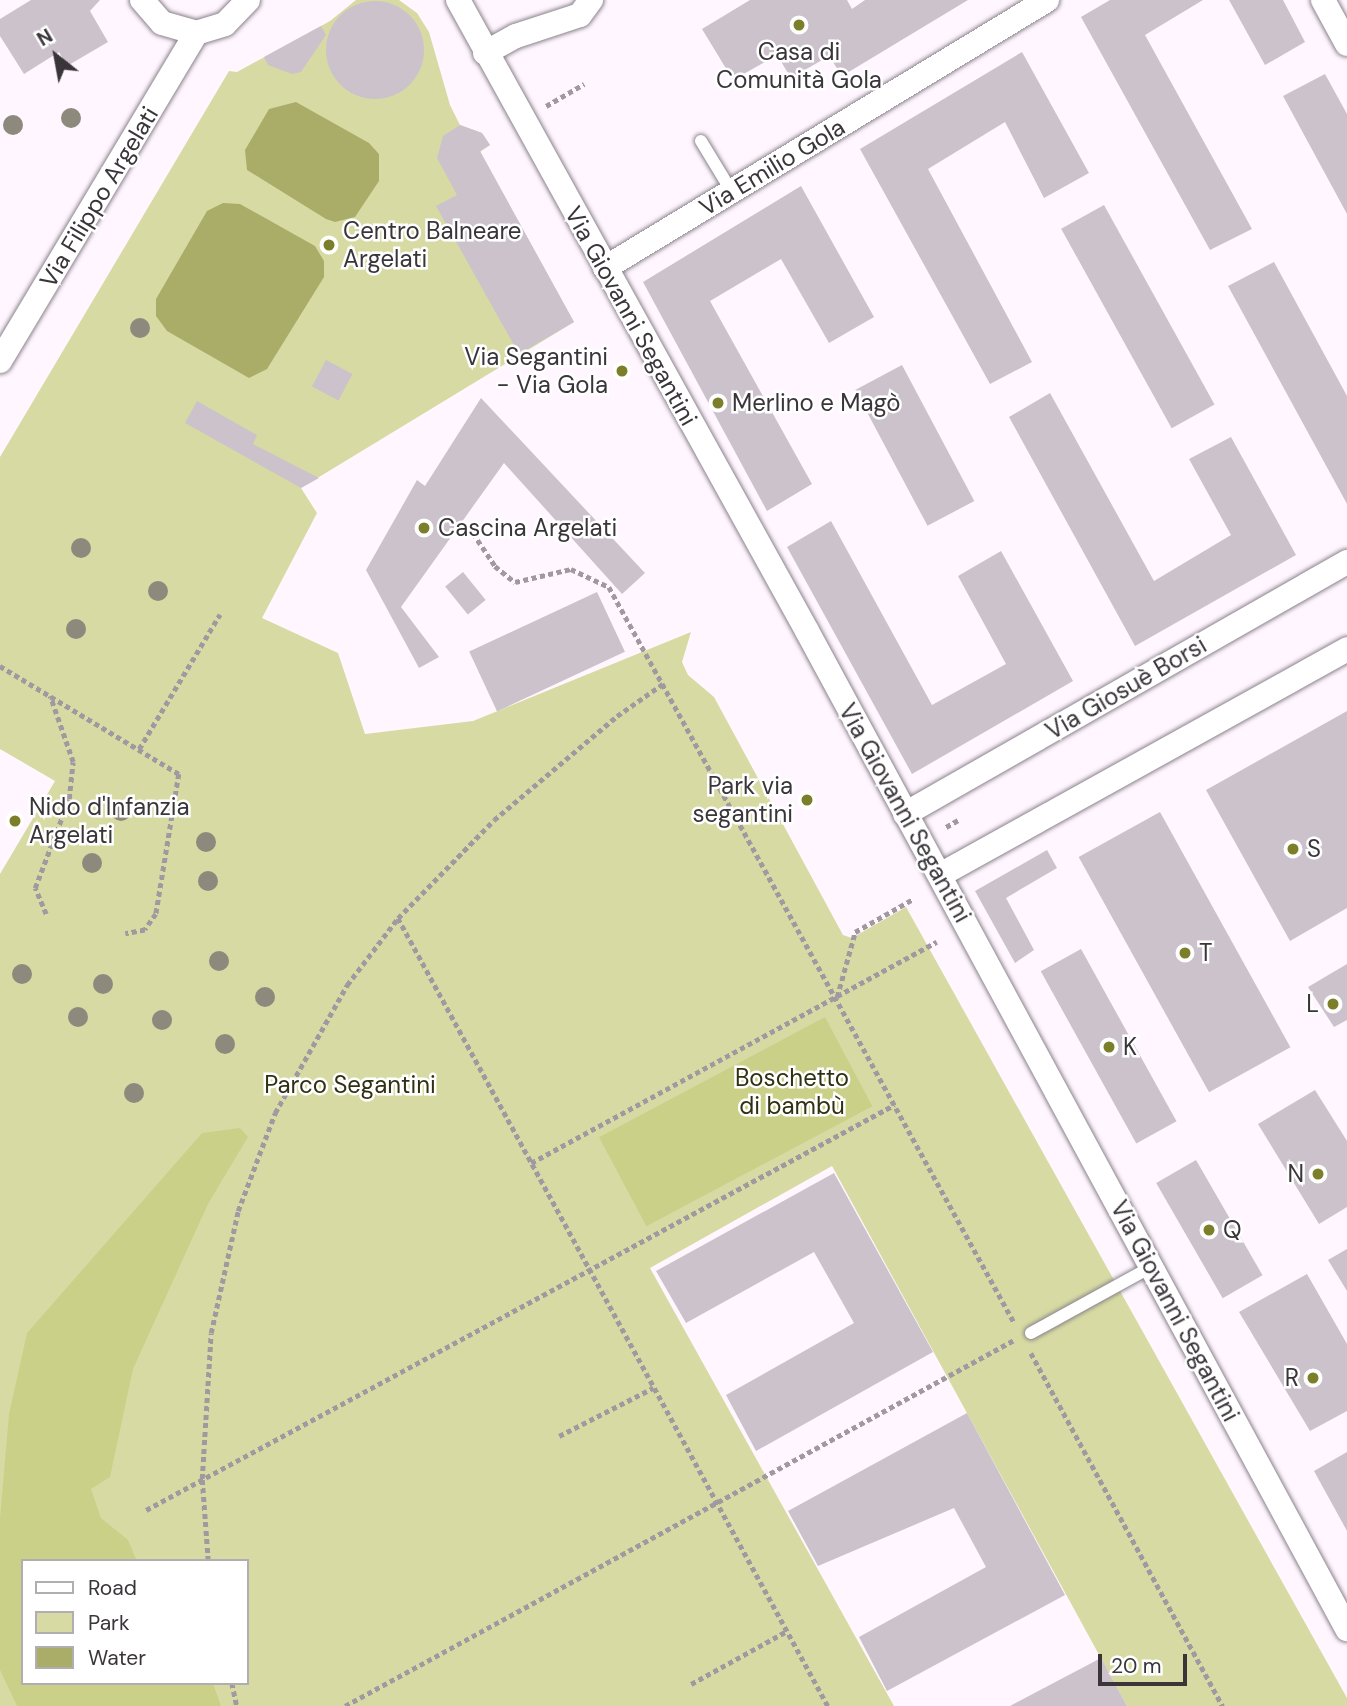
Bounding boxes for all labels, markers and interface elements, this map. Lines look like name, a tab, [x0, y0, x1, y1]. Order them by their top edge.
marker: Casa di Comunità Gola	[789, 15, 809, 35]
north arrow	[21, 21, 91, 91]
text: N	[33, 23, 57, 52]
place label: Casa di Comunità Gola	[716, 38, 882, 94]
street label: Via Filippo Argelati	[34, 101, 164, 293]
street label: Via Emilio Gola	[694, 112, 850, 222]
street label: Via Giovanni Segantini	[559, 201, 703, 431]
place label: Centro Balneare Argelati	[343, 217, 521, 273]
marker: Centro Balneare Argelati	[321, 237, 337, 253]
place label: Via Segantini - Via Gola	[464, 343, 608, 399]
marker: Via Segantini - Via Gola	[614, 363, 630, 379]
place label: Merlino e Magò	[732, 389, 901, 417]
marker: Merlino e Magò	[710, 395, 726, 411]
place label: Cascina Argelati	[438, 514, 617, 542]
marker: Cascina Argelati	[416, 520, 432, 536]
street label: Via Giosuè Borsi	[1041, 630, 1211, 746]
street label: Via Giovanni Segantini	[833, 698, 977, 928]
place label: Park via segantini	[692, 772, 793, 828]
marker: Park via segantini	[799, 792, 815, 808]
place label: Nido d'Infanzia Argelati	[29, 793, 190, 849]
marker: Nido d'Infanzia Argelati	[7, 813, 23, 829]
place label: S	[1307, 835, 1321, 863]
marker: S	[1285, 841, 1301, 857]
place label: T	[1199, 939, 1212, 967]
marker: T	[1177, 945, 1193, 961]
place label: L	[1306, 990, 1319, 1018]
marker: L	[1325, 996, 1341, 1012]
place label: K	[1123, 1033, 1137, 1061]
marker: K	[1101, 1039, 1117, 1055]
park label: Boschetto di bambù	[735, 1064, 849, 1120]
park label: Parco Segantini	[264, 1071, 436, 1099]
place label: N	[1287, 1160, 1304, 1188]
marker: N	[1310, 1166, 1326, 1182]
street label: Via Giovanni Segantini	[1105, 1196, 1245, 1426]
place label: Q	[1223, 1216, 1242, 1244]
marker: Q	[1201, 1222, 1217, 1238]
place label: R	[1285, 1364, 1299, 1392]
marker: R	[1305, 1370, 1321, 1386]
legend	[21, 1559, 248, 1685]
text: Road	[88, 1574, 137, 1602]
text: Park	[88, 1609, 129, 1637]
scale bar	[1102, 1640, 1191, 1684]
text: Water	[88, 1644, 146, 1672]
text: 20 m	[1111, 1652, 1162, 1680]

